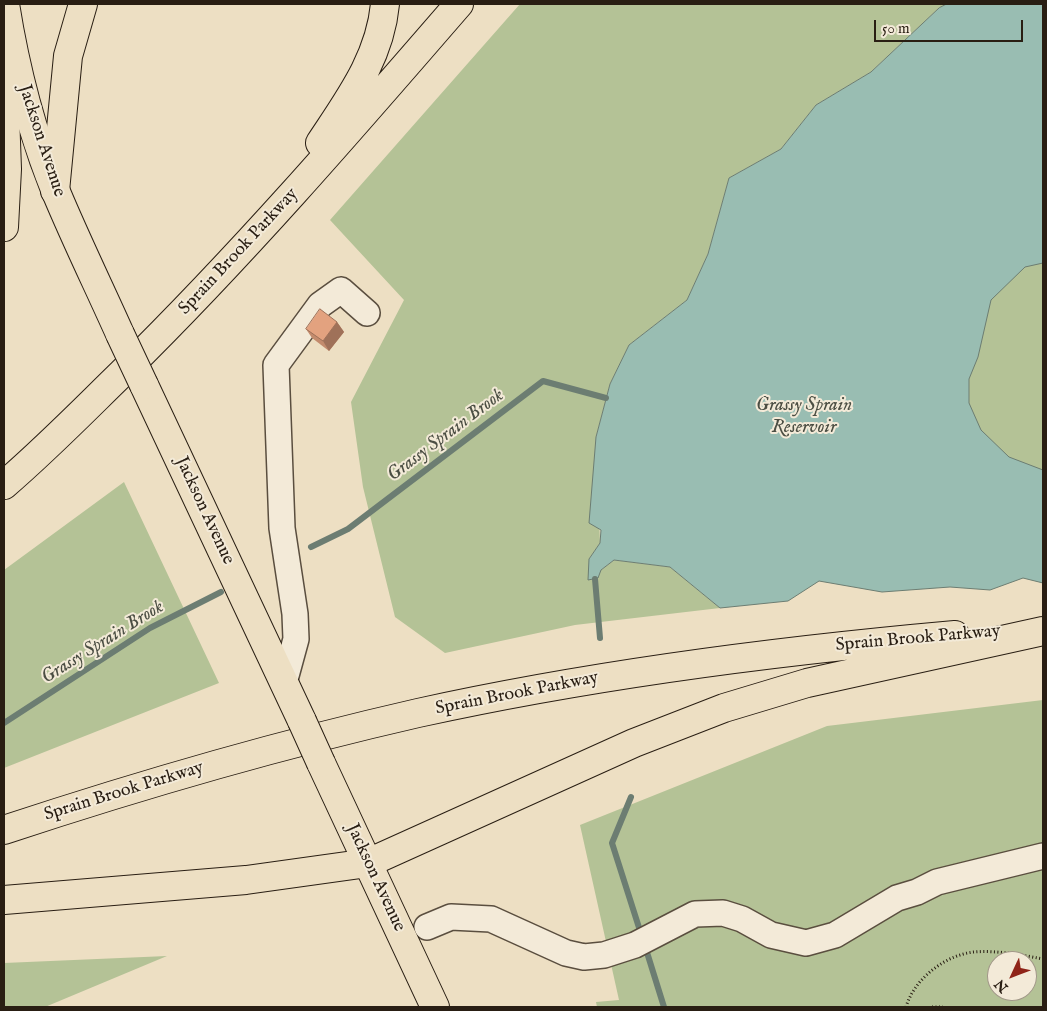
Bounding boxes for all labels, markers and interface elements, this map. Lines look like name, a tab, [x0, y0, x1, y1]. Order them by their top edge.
scale bar	[877, 10, 1026, 42]
text: 50 m	[882, 19, 910, 38]
street label: Jackson Avenue	[13, 82, 69, 200]
street label: Sprain Brook Parkway	[175, 184, 303, 320]
water label: Grassy Sprain Brook	[383, 385, 509, 487]
water label: Grassy Sprain Reservoir	[756, 395, 852, 439]
street label: Jackson Avenue	[170, 454, 238, 568]
water label: Grassy Sprain Brook	[38, 596, 168, 690]
street label: Sprain Brook Parkway	[835, 621, 1001, 657]
street label: Sprain Brook Parkway	[434, 668, 600, 720]
street label: Sprain Brook Parkway	[42, 757, 206, 827]
street label: Jackson Avenue	[341, 821, 409, 935]
north arrow	[987, 951, 1037, 1001]
text: N	[991, 975, 1012, 996]

